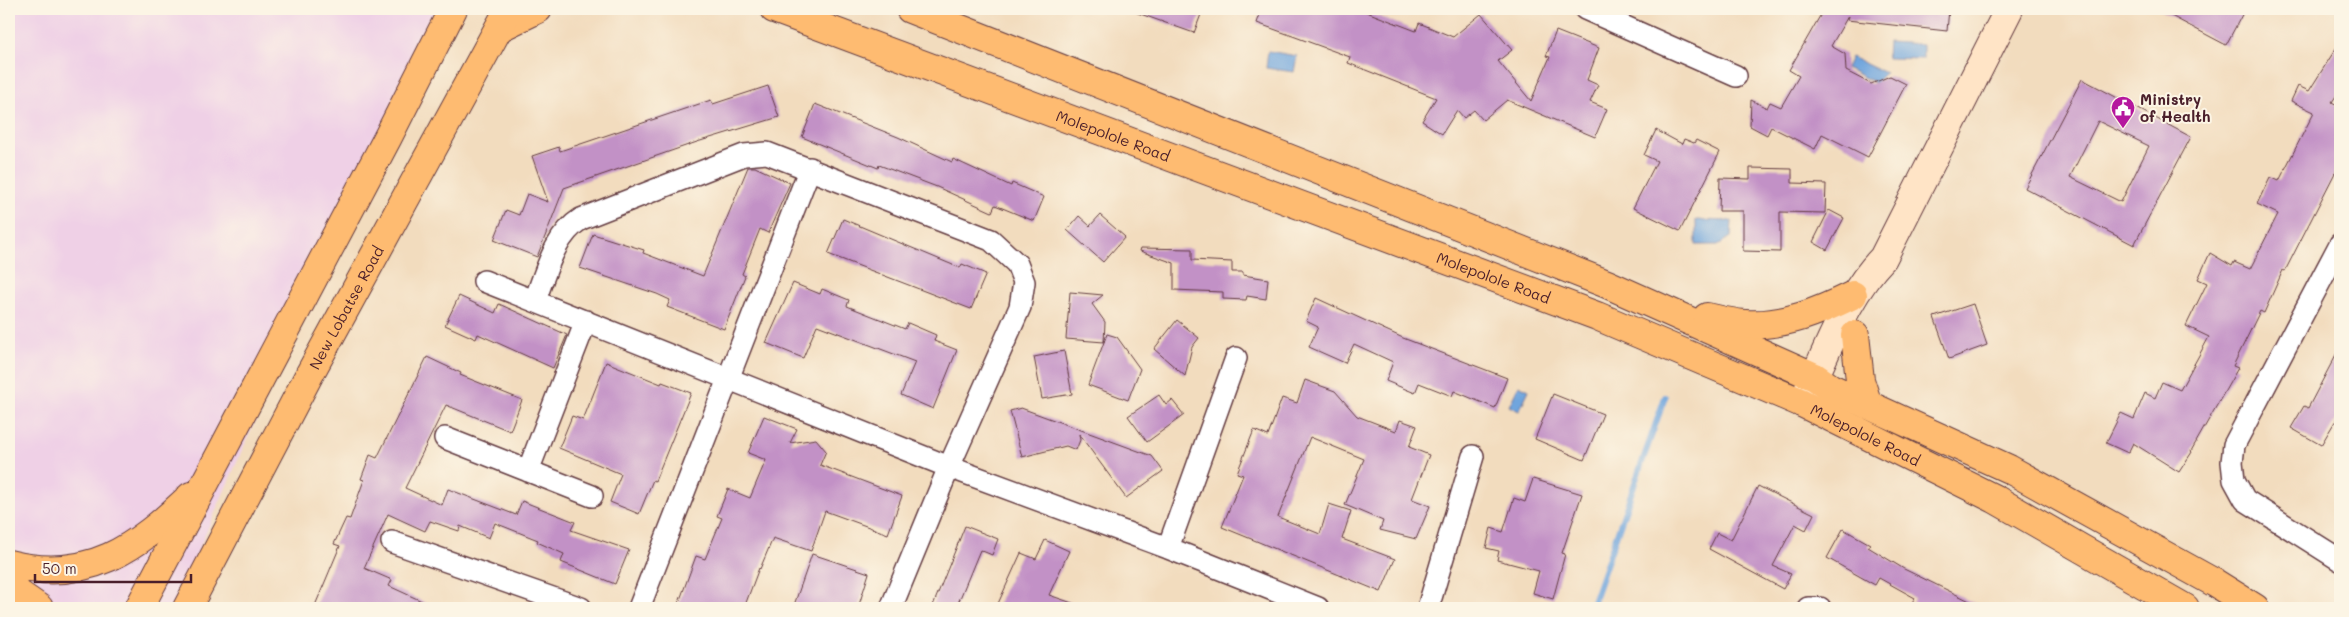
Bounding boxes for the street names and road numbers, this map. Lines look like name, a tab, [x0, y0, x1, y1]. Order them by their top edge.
street label: Molepolole Road	[1053, 105, 1173, 166]
street label: New Lobatse Road	[304, 242, 388, 373]
street label: Molepolole Road	[1434, 247, 1553, 308]
street label: Molepolole Road	[1807, 399, 1924, 470]

